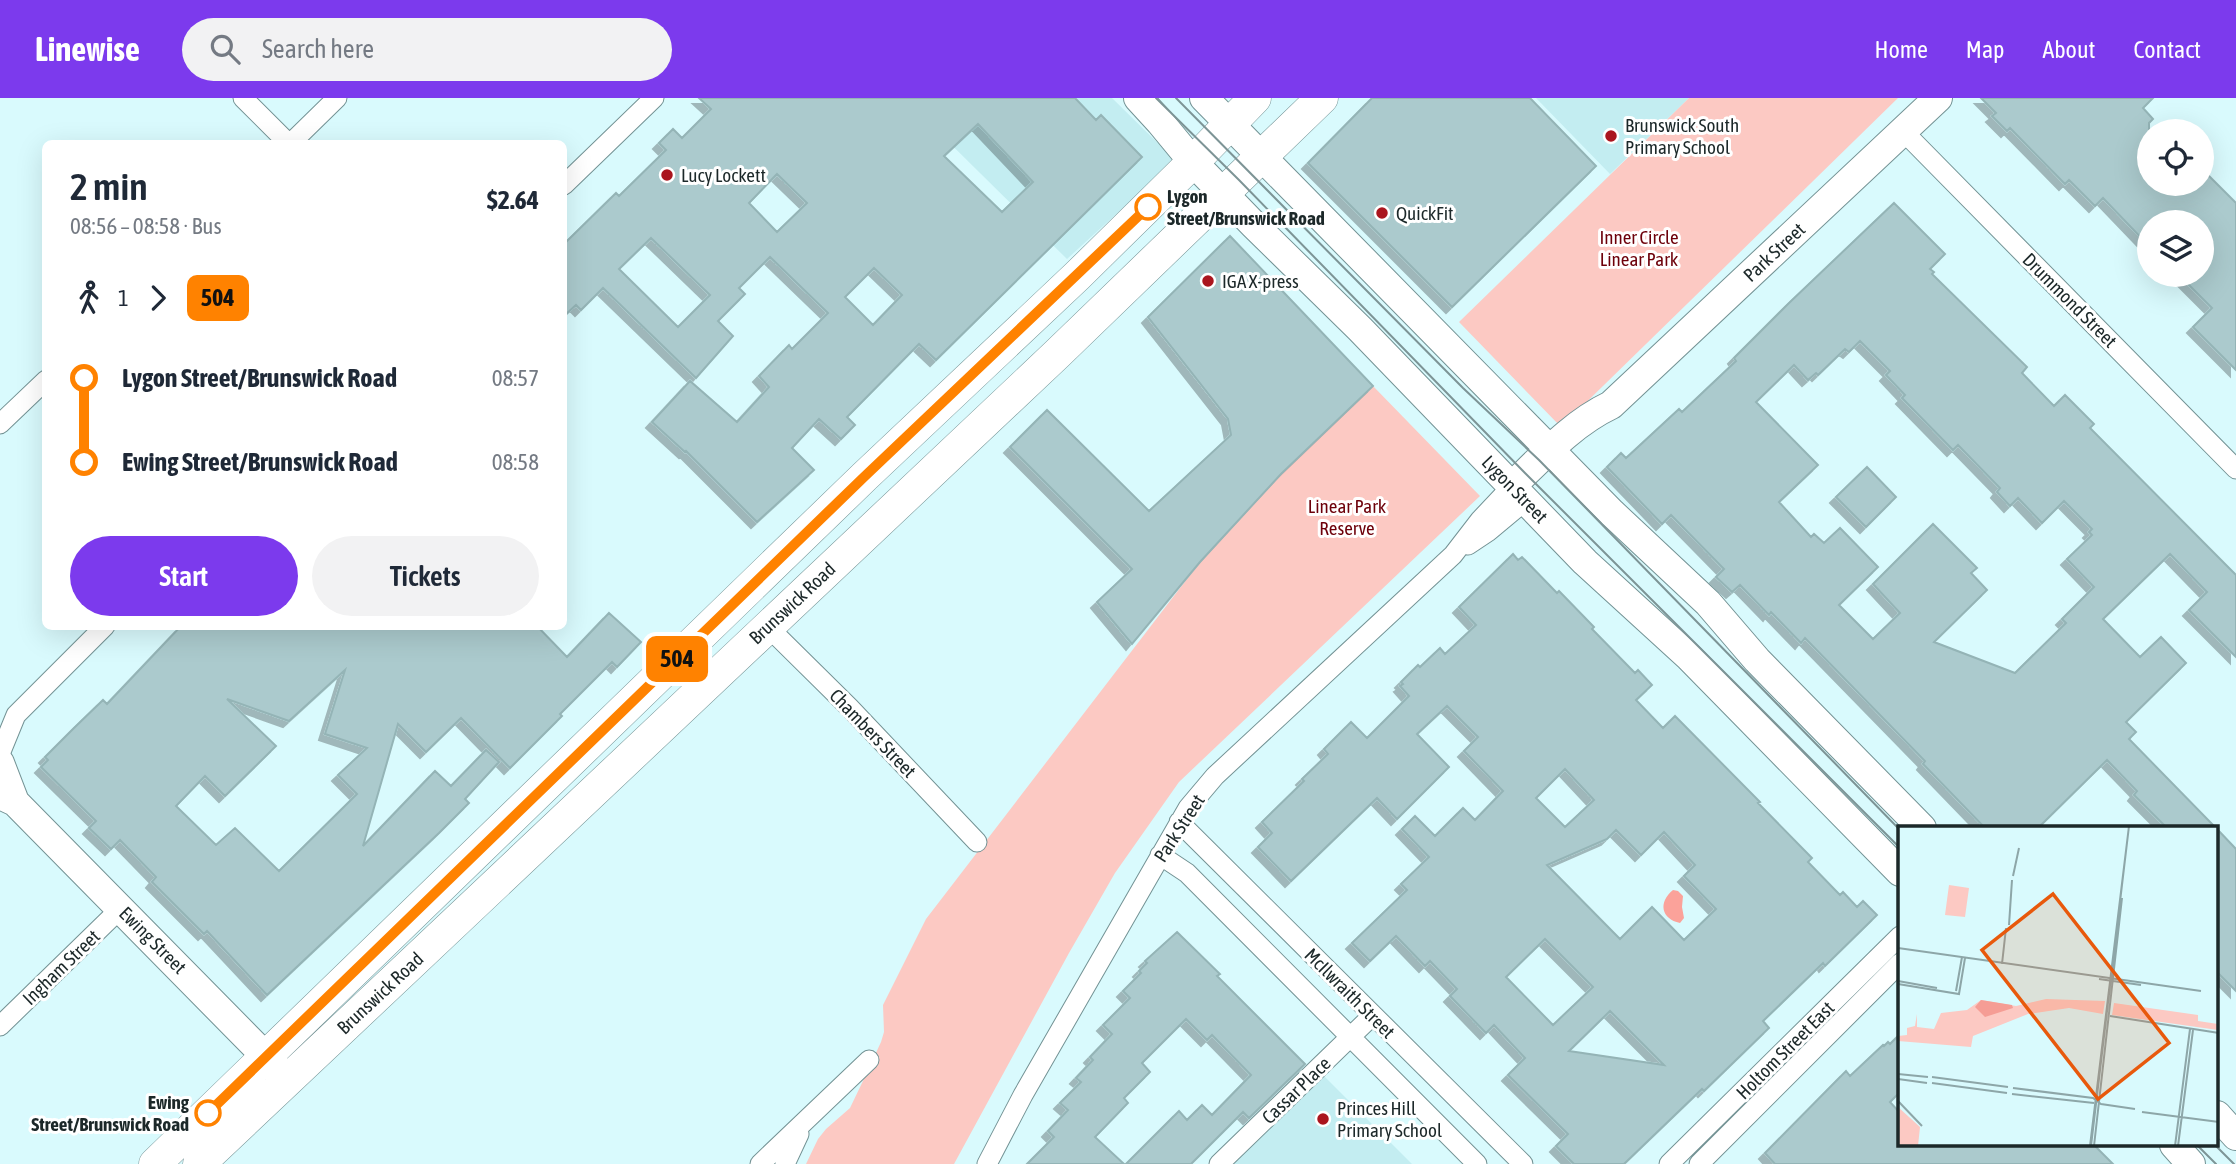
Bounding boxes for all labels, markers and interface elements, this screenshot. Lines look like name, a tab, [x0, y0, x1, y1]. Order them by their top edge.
search box	[182, 18, 672, 81]
text: Linewise	[35, 30, 140, 68]
icon: search	[206, 30, 244, 68]
text: Search here	[262, 34, 374, 64]
text: Home	[1874, 36, 1928, 63]
text: Map	[1966, 36, 2004, 63]
text: About	[2042, 36, 2095, 63]
text: Contact	[2133, 36, 2201, 63]
place label: Brunswick South Primary School	[1625, 114, 1739, 158]
map controls	[2137, 119, 2214, 287]
button: locate	[2137, 119, 2214, 196]
marker: Brunswick South Primary School	[1603, 128, 1619, 144]
place label: Lucy Lockett	[681, 164, 766, 186]
text: 2 min	[70, 165, 148, 208]
marker: Lucy Lockett	[659, 167, 675, 183]
text: $2.64	[487, 185, 539, 215]
place label: Lygon Street/Brunswick Road	[1167, 185, 1325, 229]
marker: Lygon Street/Brunswick Road	[1135, 194, 1161, 220]
place label: QuickFit	[1396, 202, 1454, 224]
marker: QuickFit	[1374, 205, 1390, 221]
button: layers	[2137, 210, 2214, 287]
text: 08:56 – 08:58 · Bus	[70, 213, 222, 239]
street label: Park Street	[1739, 218, 1809, 286]
park label: Inner Circle Linear Park	[1599, 226, 1679, 270]
street label: Drummond Street	[2018, 248, 2122, 352]
place label: IGA X-press	[1222, 270, 1299, 292]
marker: IGA X-press	[1200, 273, 1216, 289]
icon: walk	[70, 279, 108, 317]
icon: forward	[139, 279, 177, 317]
text: 504	[201, 284, 235, 311]
text: 1	[118, 285, 129, 311]
text: Lygon Street/Brunswick Road	[122, 363, 397, 393]
text: 08:57	[492, 365, 539, 391]
text: Ewing Street/Brunswick Road	[122, 447, 398, 477]
text: 08:58	[492, 449, 539, 475]
street label: Lygon Street	[1478, 451, 1552, 527]
park label: Linear Park Reserve	[1308, 495, 1387, 539]
button: Start	[70, 536, 298, 616]
button: Tickets	[312, 536, 539, 616]
street label: Brunswick Road	[744, 558, 840, 648]
line badge: 504	[637, 636, 717, 682]
text: 504	[660, 645, 694, 672]
street label: Chambers Street	[825, 684, 921, 782]
street label: Park Street	[1149, 790, 1209, 866]
inset map	[1898, 826, 2218, 1146]
street label: Ewing Street	[115, 902, 191, 978]
street label: Ingham Street	[18, 925, 104, 1009]
street label: McIlwraith Street	[1300, 943, 1400, 1043]
street label: Brunswick Road	[332, 948, 428, 1038]
street label: Holtom Street East	[1732, 997, 1838, 1103]
street label: Cassar Place	[1257, 1052, 1335, 1128]
place label: Ewing Street/Brunswick Road	[31, 1091, 190, 1135]
place label: Princes Hill Primary School	[1337, 1097, 1442, 1141]
marker: Ewing Street/Brunswick Road	[195, 1100, 221, 1126]
marker: Princes Hill Primary School	[1315, 1111, 1331, 1127]

